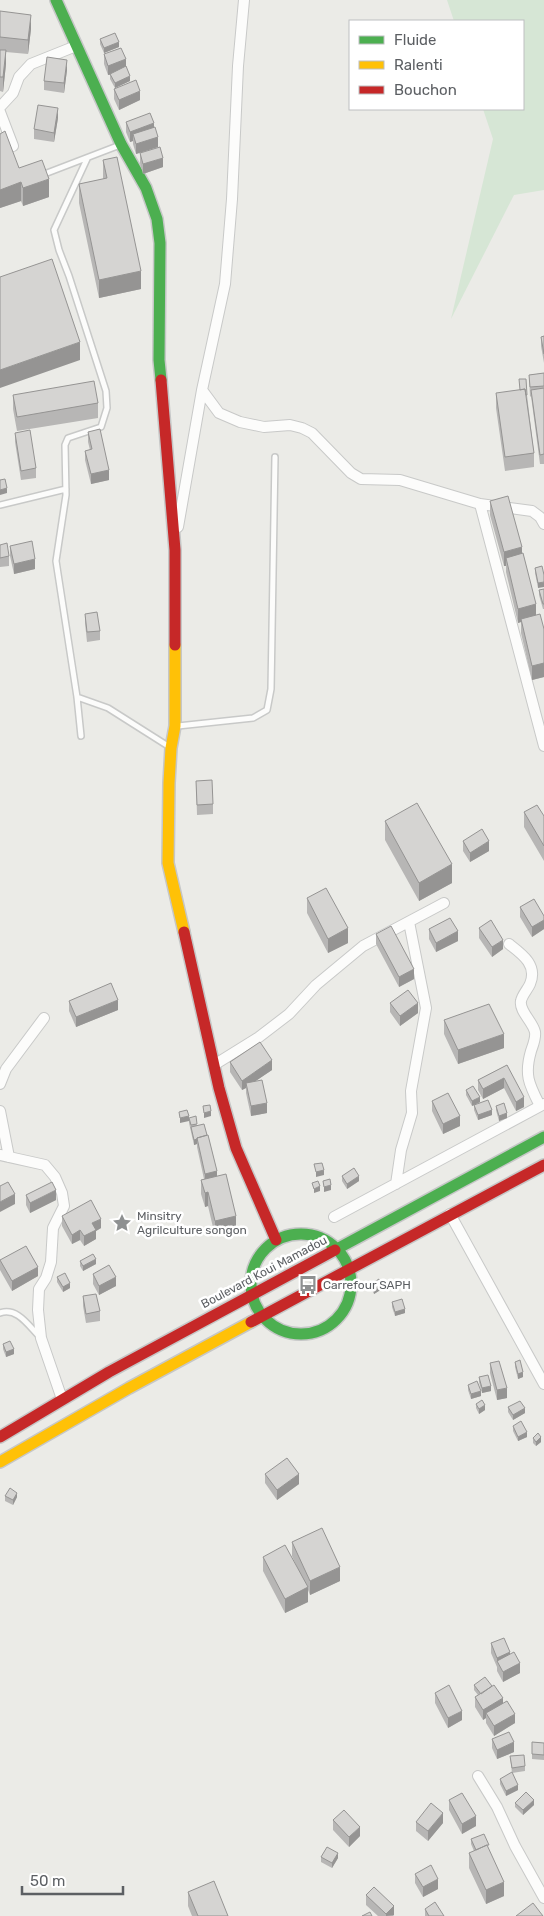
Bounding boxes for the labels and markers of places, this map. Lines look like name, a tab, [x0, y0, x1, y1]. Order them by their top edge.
place label: Minsitry Agrilculture songon	[137, 1209, 247, 1237]
place icon: Minsitry Agrilculture songon	[111, 1212, 133, 1234]
bus stop icon: Carrefour SAPH	[297, 1274, 319, 1296]
place label: Carrefour SAPH	[323, 1278, 411, 1292]

